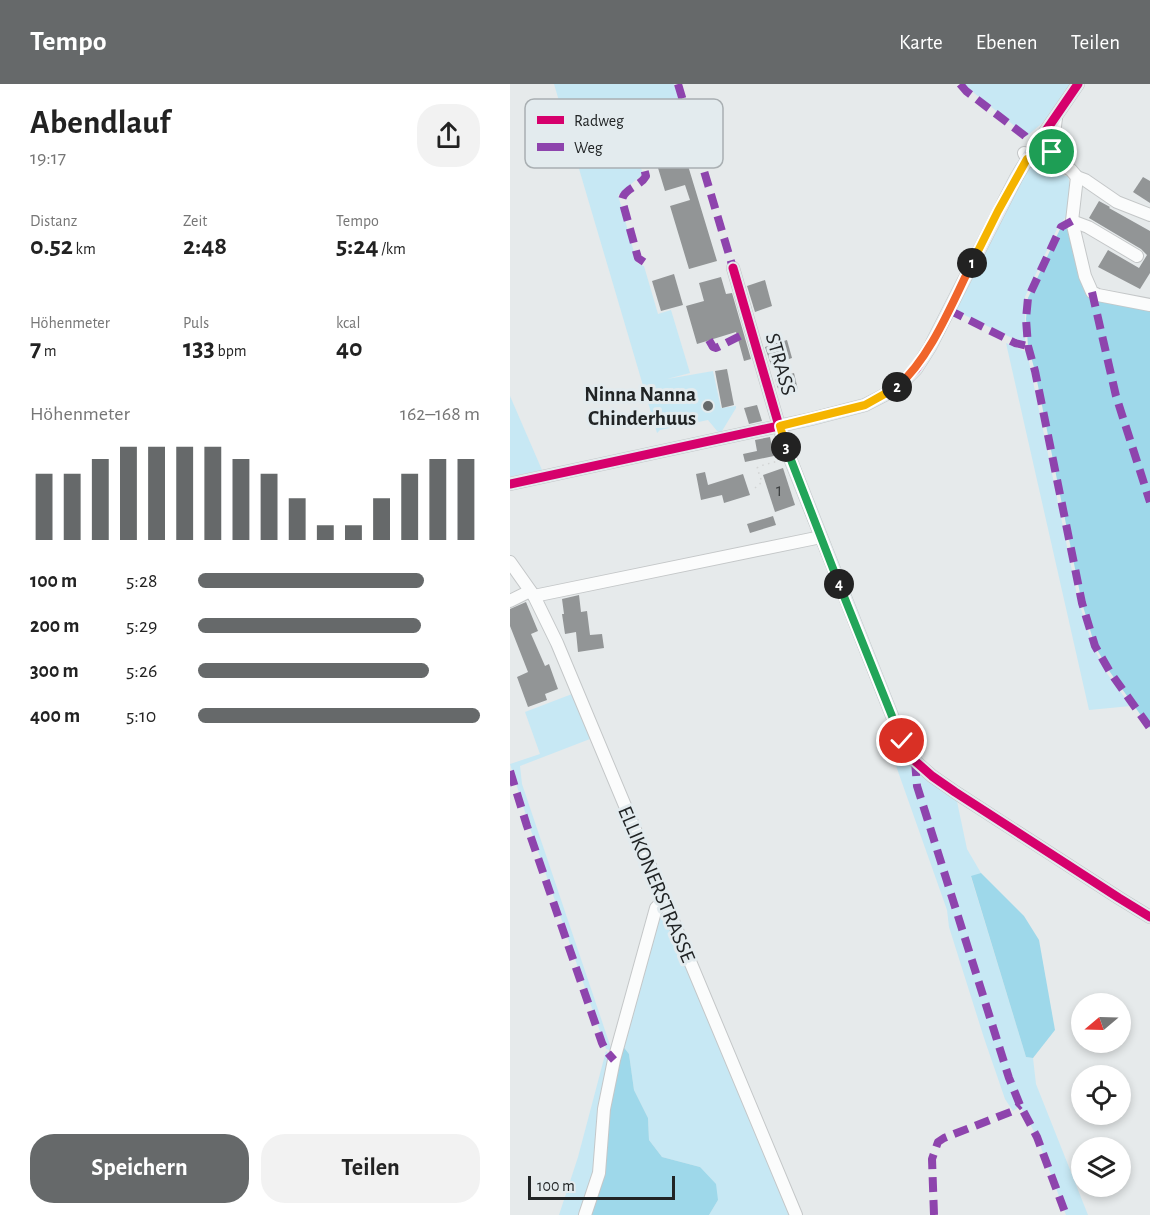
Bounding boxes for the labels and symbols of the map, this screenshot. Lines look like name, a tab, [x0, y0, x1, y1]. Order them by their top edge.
legend	[525, 99, 723, 168]
text: Radweg	[574, 113, 624, 129]
pin	[1026, 126, 1077, 177]
text: Weg	[574, 140, 603, 156]
pin: 1	[957, 248, 987, 278]
street label: STRASS	[762, 331, 799, 398]
pin: 2	[882, 372, 912, 402]
place label: Ninna Nanna Chinderhuus	[584, 384, 696, 429]
marker: Ninna Nanna Chinderhuus	[701, 399, 715, 413]
pin: 3	[771, 432, 801, 462]
house number: 1	[776, 482, 782, 500]
pin: 4	[824, 569, 854, 599]
pin	[876, 715, 927, 766]
street label: ELLIKONERSTRASSE	[614, 803, 699, 965]
north arrow	[1071, 993, 1131, 1053]
scale bar	[528, 1173, 675, 1200]

